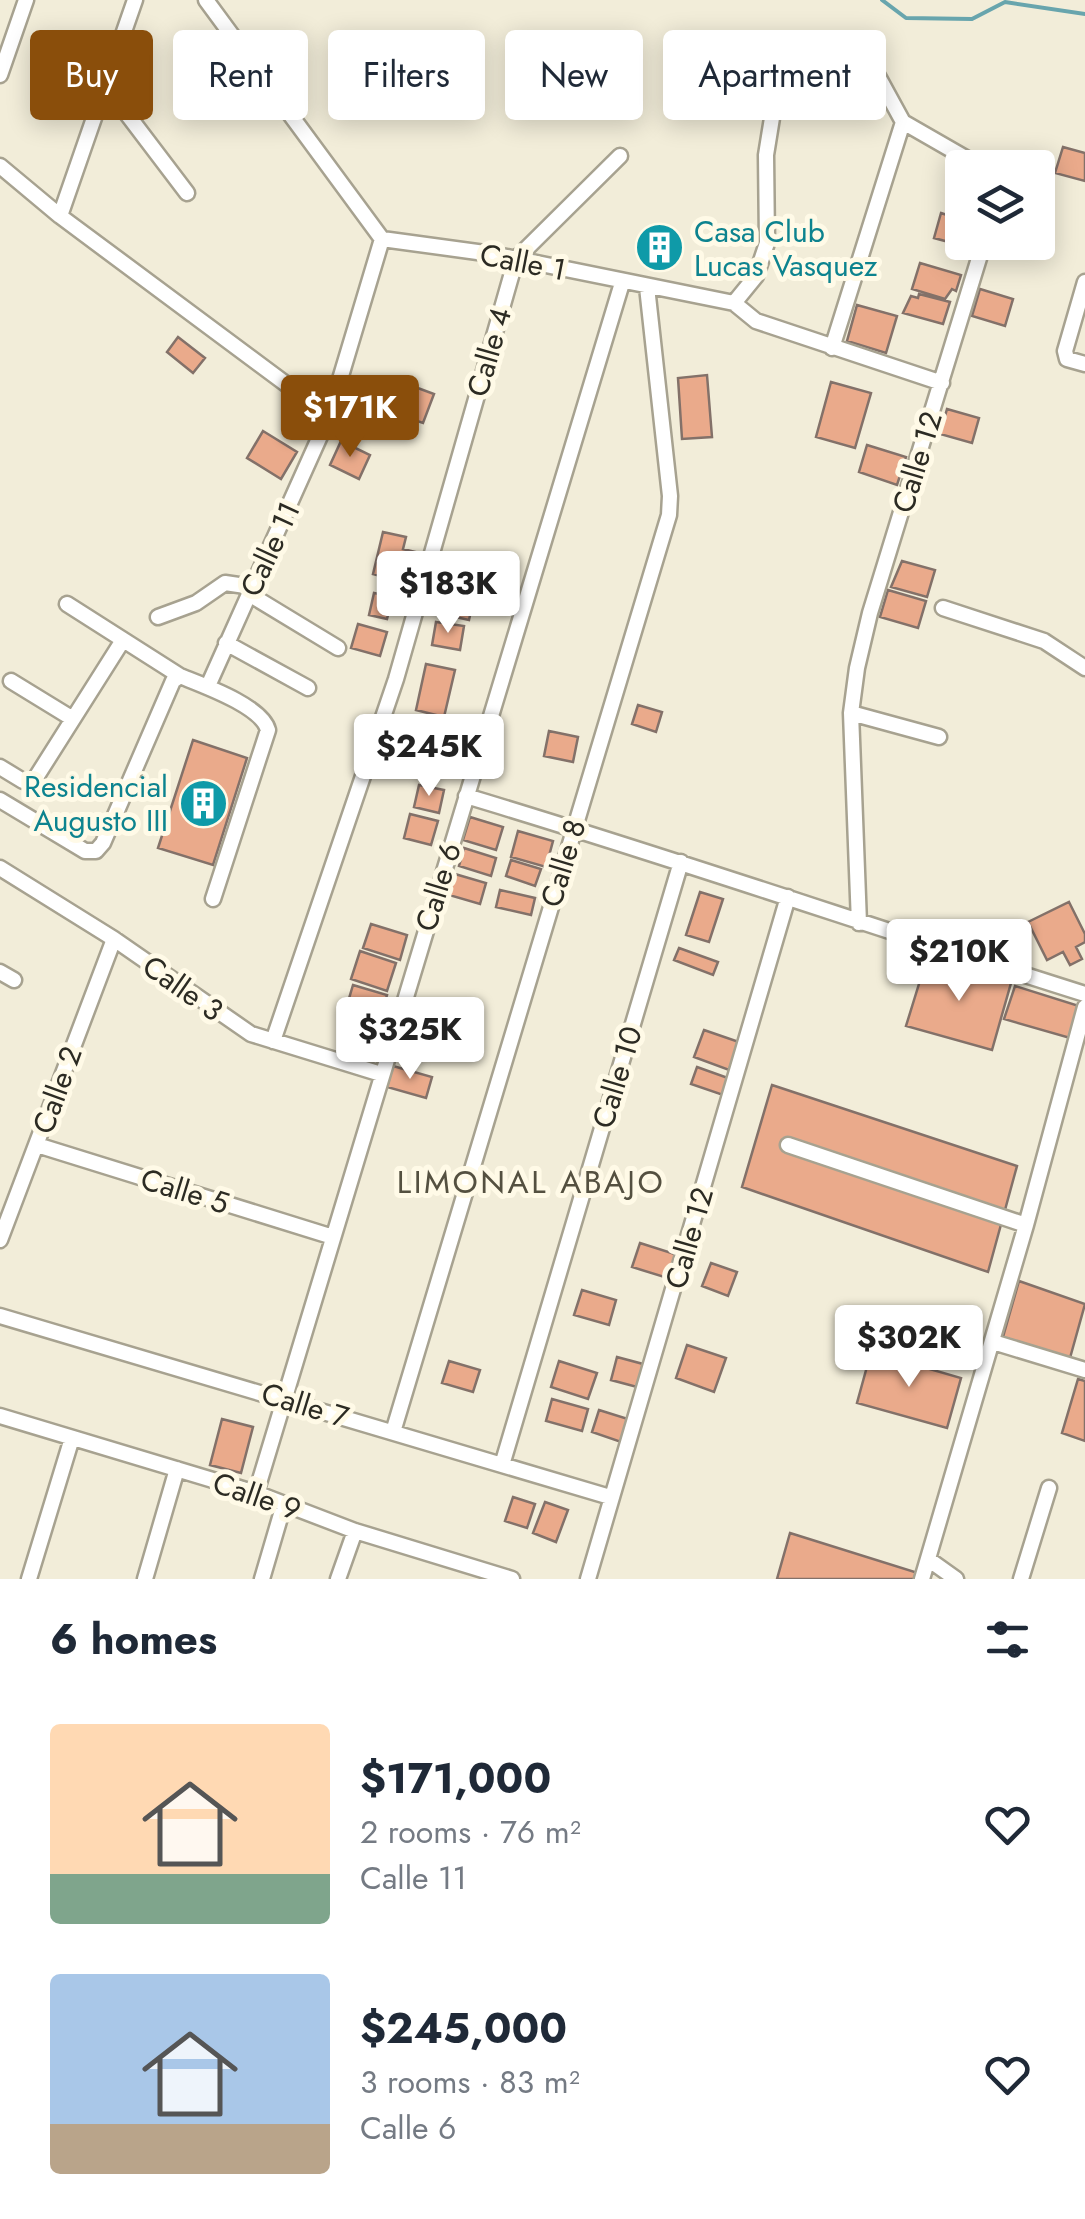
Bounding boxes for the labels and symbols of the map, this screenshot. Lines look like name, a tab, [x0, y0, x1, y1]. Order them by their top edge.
place label: Casa Club Lucas Vasquez	[694, 210, 878, 287]
building icon: Casa Club Lucas Vasquez	[633, 222, 685, 274]
street label: Calle 1	[476, 233, 570, 291]
street label: Calle 4	[456, 302, 522, 402]
pin: $171K	[280, 375, 420, 460]
street label: Calle 12	[881, 406, 953, 518]
street label: Calle 11	[229, 494, 311, 604]
pin: $183K	[378, 551, 518, 636]
pin: $245K	[359, 714, 499, 799]
place label: Residencial Augusto III	[24, 765, 168, 842]
building icon: Residencial Augusto III	[177, 777, 229, 829]
street label: Calle 8	[529, 814, 597, 912]
street label: Calle 6	[404, 837, 472, 937]
pin: $210K	[889, 919, 1029, 1004]
street label: Calle 3	[134, 945, 232, 1031]
pin: $325K	[340, 997, 480, 1082]
street label: Calle 10	[581, 1021, 653, 1133]
street label: Calle 2	[21, 1040, 93, 1140]
street label: Calle 5	[136, 1157, 234, 1225]
district label: LIMONAL ABAJO	[397, 1159, 665, 1205]
street label: Calle 12	[654, 1182, 724, 1294]
pin: $302K	[839, 1305, 979, 1390]
street label: Calle 7	[256, 1371, 354, 1439]
street label: Calle 9	[207, 1461, 307, 1531]

